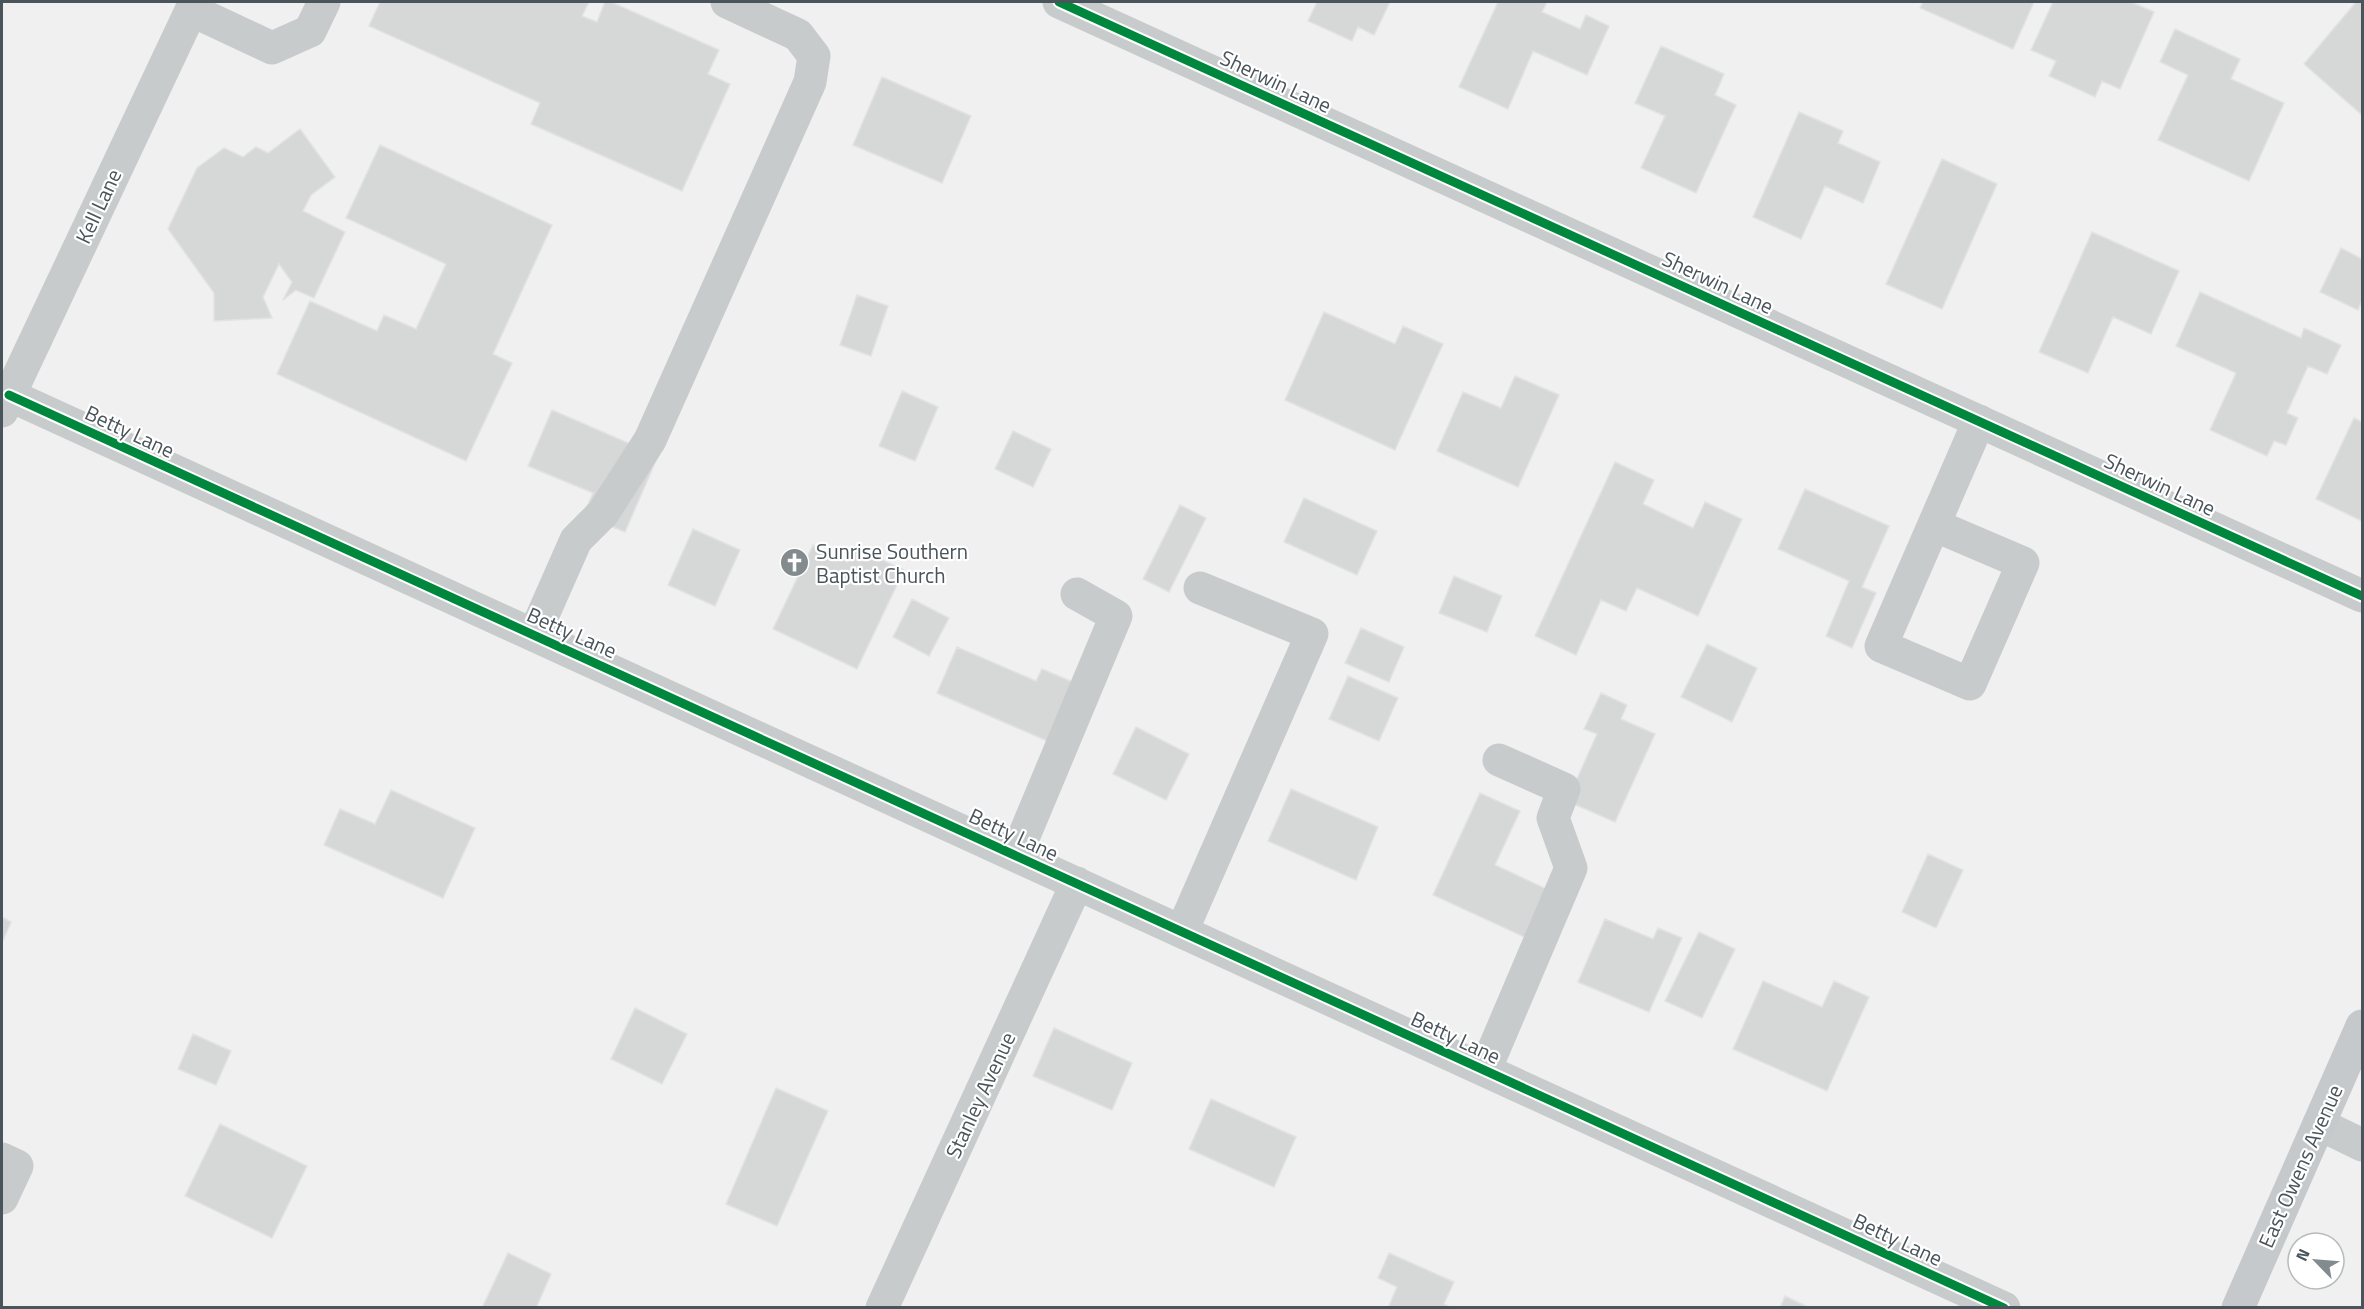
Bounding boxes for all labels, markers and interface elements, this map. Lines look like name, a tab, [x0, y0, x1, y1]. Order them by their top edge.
street label: Sherwin Lane	[1215, 41, 1337, 121]
street label: Kell Lane	[67, 163, 129, 249]
street label: Sherwin Lane	[1657, 242, 1779, 322]
street label: Betty Lane	[80, 396, 180, 466]
street label: Sherwin Lane	[2099, 444, 2221, 524]
place label: Sunrise Southern Baptist Church	[816, 535, 968, 591]
church icon: Sunrise Southern Baptist Church	[779, 547, 811, 579]
street label: Betty Lane	[522, 598, 622, 666]
street label: Betty Lane	[964, 799, 1064, 869]
street label: Betty Lane	[1406, 1002, 1506, 1072]
street label: Stanley Avenue	[937, 1027, 1023, 1163]
street label: East Owens Avenue	[2250, 1079, 2350, 1253]
street label: Betty Lane	[1848, 1204, 1948, 1274]
north arrow	[2286, 1231, 2346, 1291]
text: N	[2289, 1245, 2316, 1265]

